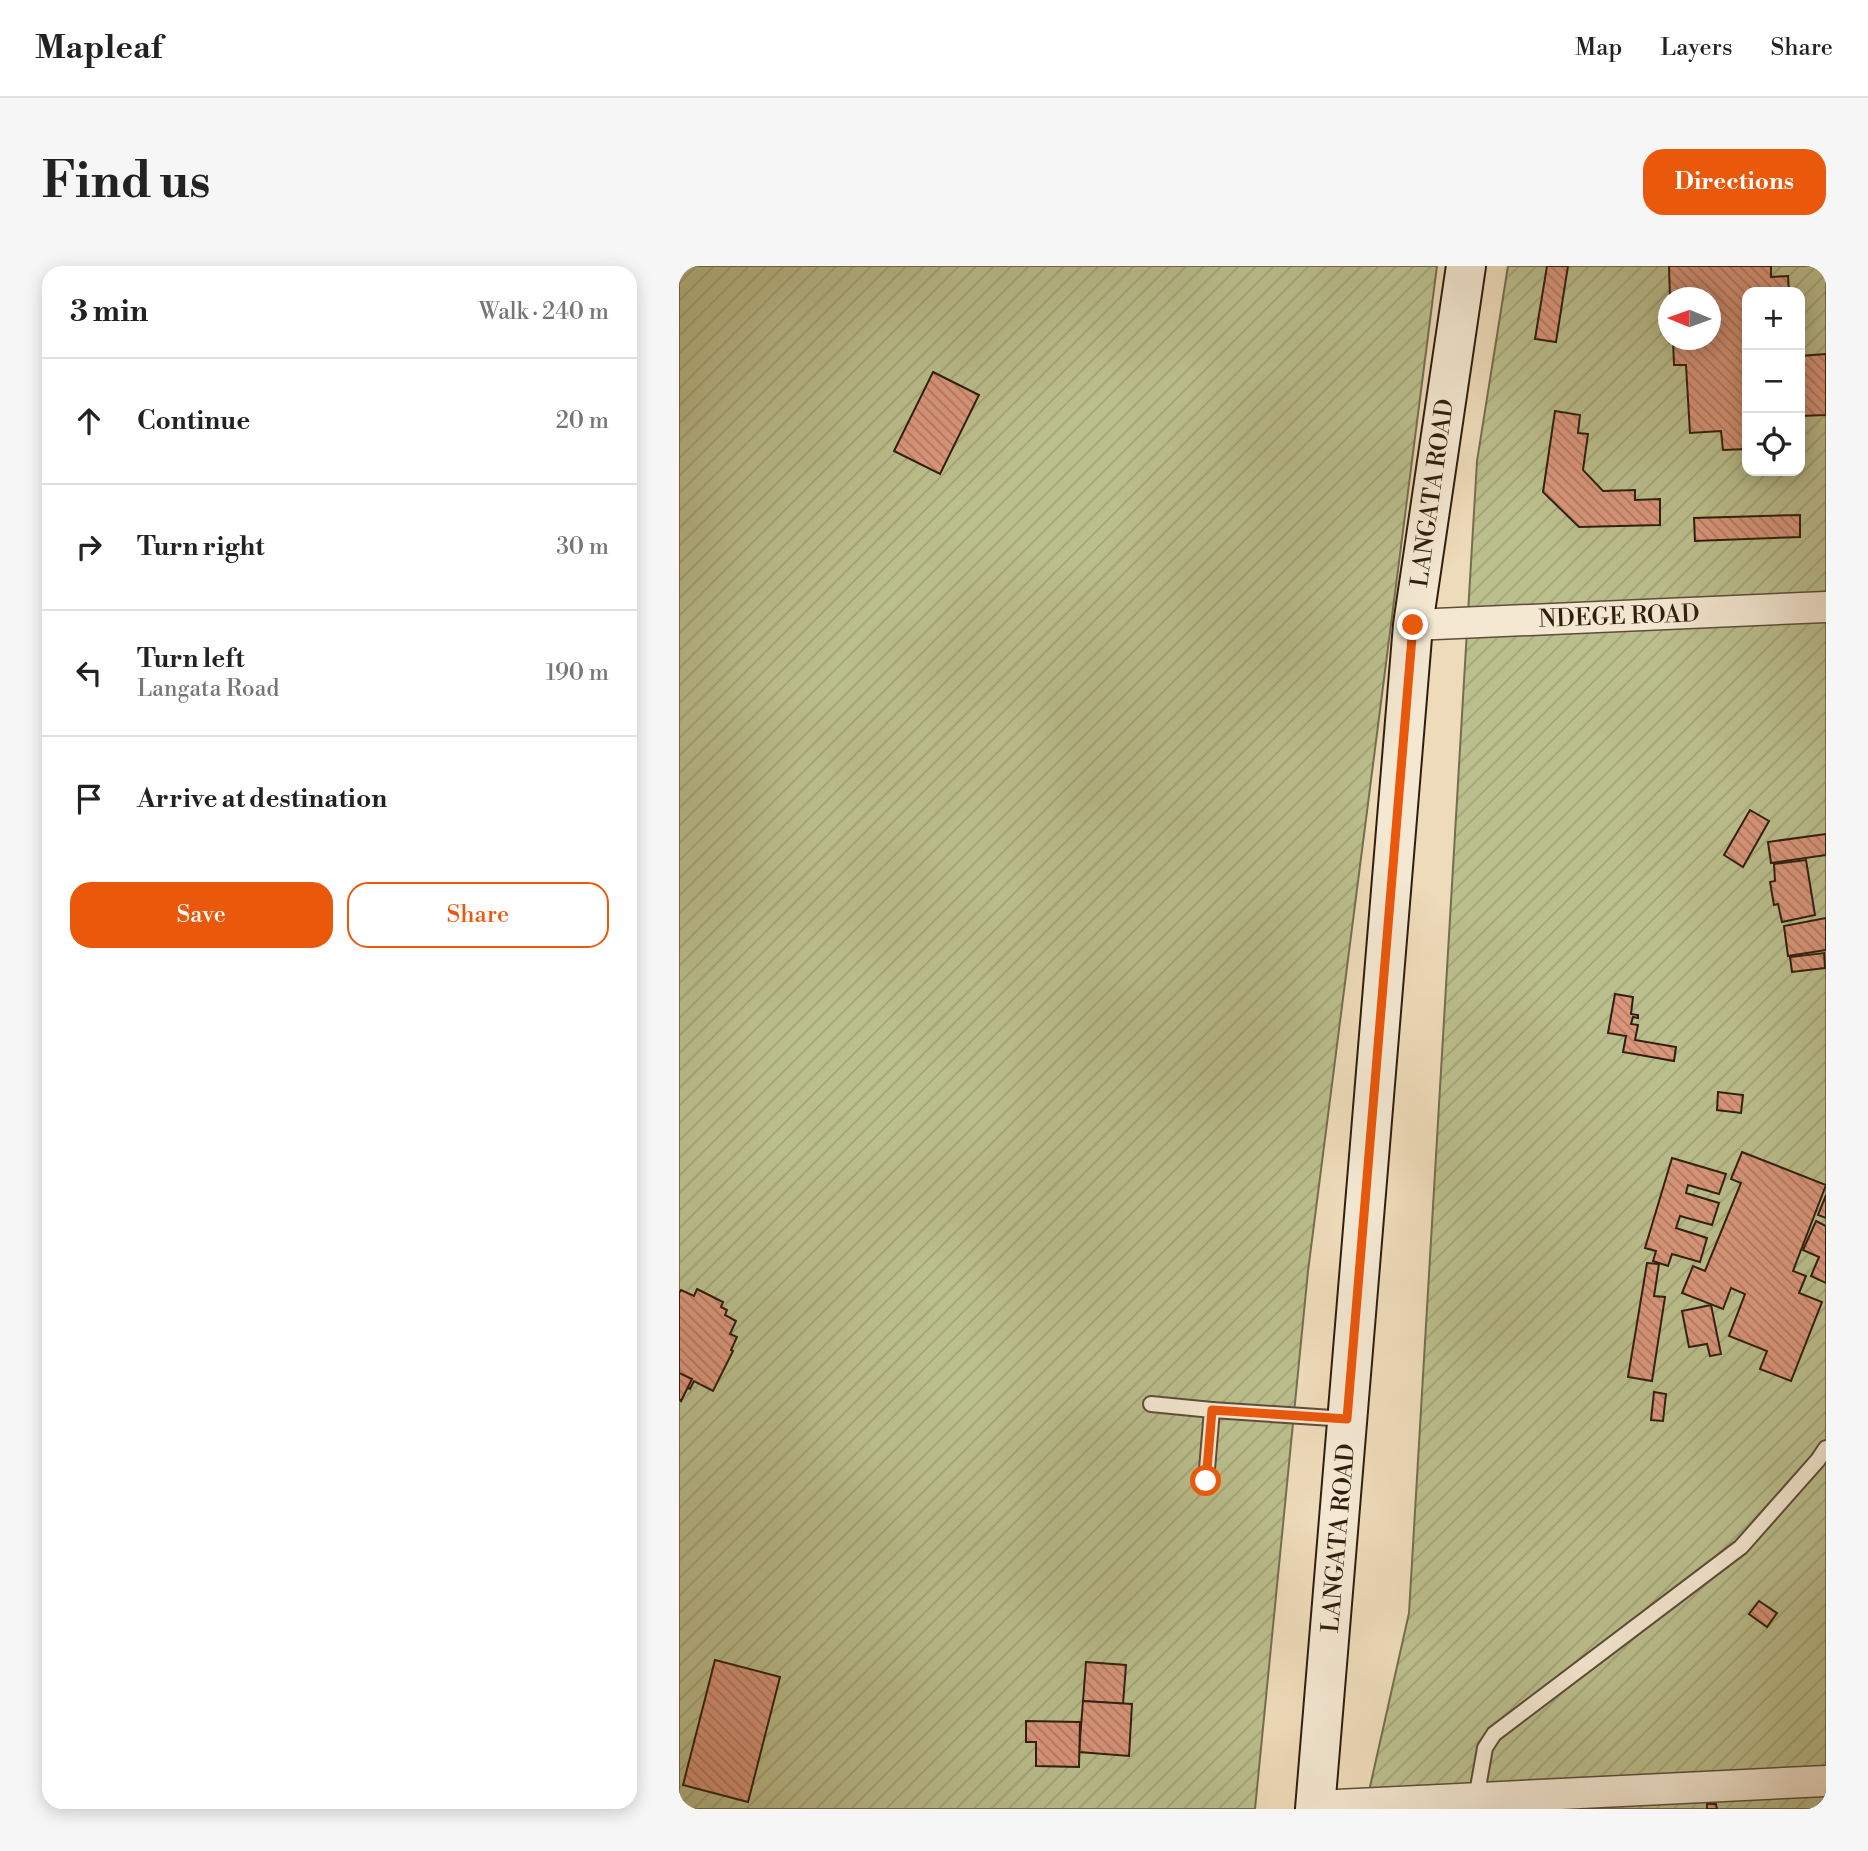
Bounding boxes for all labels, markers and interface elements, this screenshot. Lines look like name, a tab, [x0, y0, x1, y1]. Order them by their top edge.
text: Mapleaf	[35, 28, 162, 69]
text: Map	[1575, 33, 1622, 63]
text: Layers	[1660, 33, 1732, 63]
text: Share	[1770, 33, 1833, 63]
button: Directions	[1643, 149, 1826, 215]
text: Find us	[42, 152, 211, 213]
north arrow	[1658, 287, 1721, 350]
map controls	[1742, 287, 1805, 476]
button: +	[1742, 287, 1805, 350]
text: 3 min	[70, 293, 148, 331]
text: Walk · 240 m	[479, 298, 609, 326]
button: −	[1742, 350, 1805, 413]
street label: LANGATA ROAD	[1405, 397, 1461, 589]
icon: ahead	[70, 402, 108, 440]
text: Continue	[137, 405, 250, 437]
text: 20 m	[556, 407, 609, 435]
button: locate	[1742, 413, 1805, 476]
icon: right	[70, 528, 108, 566]
text: Turn right	[137, 531, 265, 563]
text: 30 m	[556, 533, 609, 561]
street label: NDEGE ROAD	[1538, 599, 1700, 635]
route end	[1397, 609, 1428, 640]
text: Turn left	[137, 643, 245, 675]
icon: left	[70, 654, 108, 692]
text: 190 m	[546, 659, 609, 687]
text: Langata Road	[137, 675, 279, 703]
icon: arrive	[70, 780, 108, 818]
text: Arrive at destination	[137, 783, 387, 815]
button: Save	[70, 882, 333, 948]
button: Share	[347, 882, 609, 948]
street label: LANGATA ROAD	[1316, 1442, 1362, 1634]
route start	[1190, 1465, 1221, 1496]

